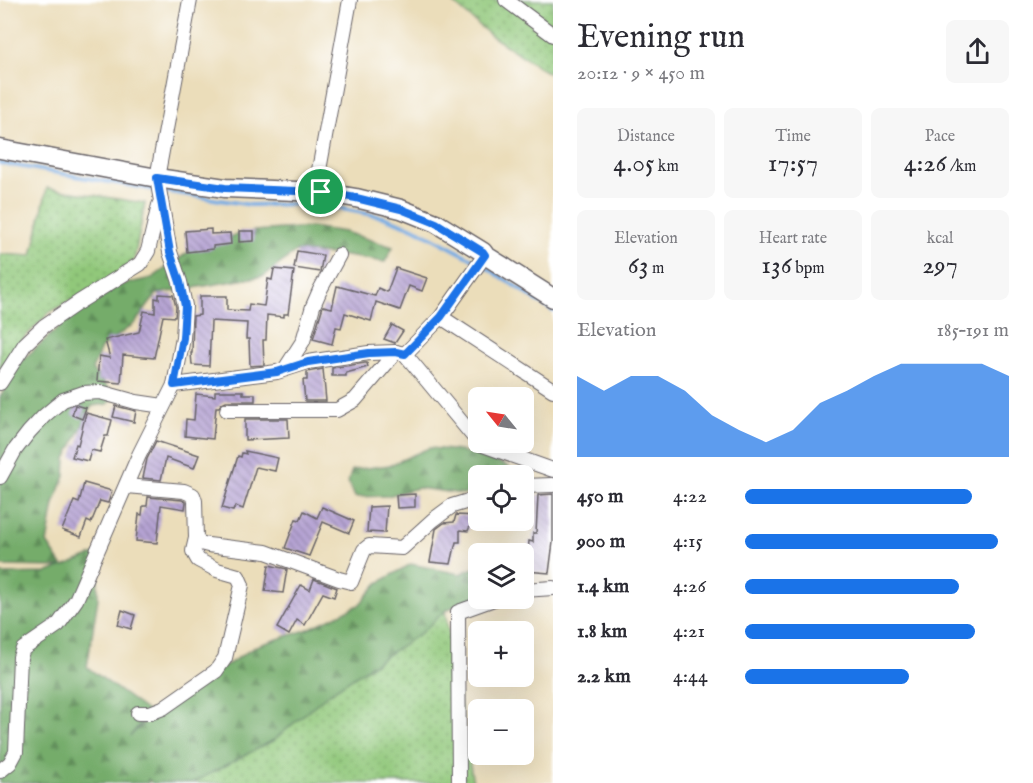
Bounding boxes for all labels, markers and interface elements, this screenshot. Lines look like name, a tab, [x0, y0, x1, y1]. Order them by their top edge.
text: Evening run	[577, 17, 745, 59]
button: share	[946, 20, 1009, 83]
text: 20:12 · 9 × 450 m	[577, 61, 705, 86]
text: Distance	[617, 127, 675, 147]
text: Time	[775, 127, 811, 147]
text: Pace	[925, 127, 955, 147]
text: 4.05	[613, 147, 654, 180]
text: 17:57	[768, 147, 818, 180]
text: 4:26	[904, 147, 946, 180]
text: km	[654, 157, 679, 177]
text: /km	[946, 157, 976, 177]
pin	[295, 166, 346, 217]
icon: arrive	[304, 175, 337, 208]
text: Elevation	[614, 229, 678, 249]
text: Heart rate	[759, 229, 827, 249]
text: kcal	[927, 229, 953, 249]
text: 63	[628, 249, 648, 282]
text: 136	[761, 249, 792, 282]
text: 297	[922, 249, 958, 282]
text: m	[648, 259, 664, 279]
text: bpm	[792, 259, 825, 279]
text: Elevation	[577, 318, 656, 343]
text: 185–191 m	[936, 318, 1009, 343]
north arrow	[468, 387, 534, 453]
map controls	[468, 387, 534, 765]
button: locate	[468, 465, 534, 531]
text: 450 m	[577, 484, 624, 509]
text: 4:22	[673, 484, 707, 509]
text: 900 m	[577, 529, 625, 554]
text: 4:15	[673, 529, 703, 554]
button: layers	[468, 543, 534, 609]
text: 1.4 km	[577, 574, 629, 599]
text: 4:26	[673, 574, 706, 599]
text: 1.8 km	[577, 619, 627, 644]
text: 4:21	[673, 619, 705, 644]
button: +	[468, 621, 534, 687]
text: 2.2 km	[577, 664, 631, 689]
text: 4:44	[673, 664, 708, 689]
button: −	[468, 699, 534, 765]

